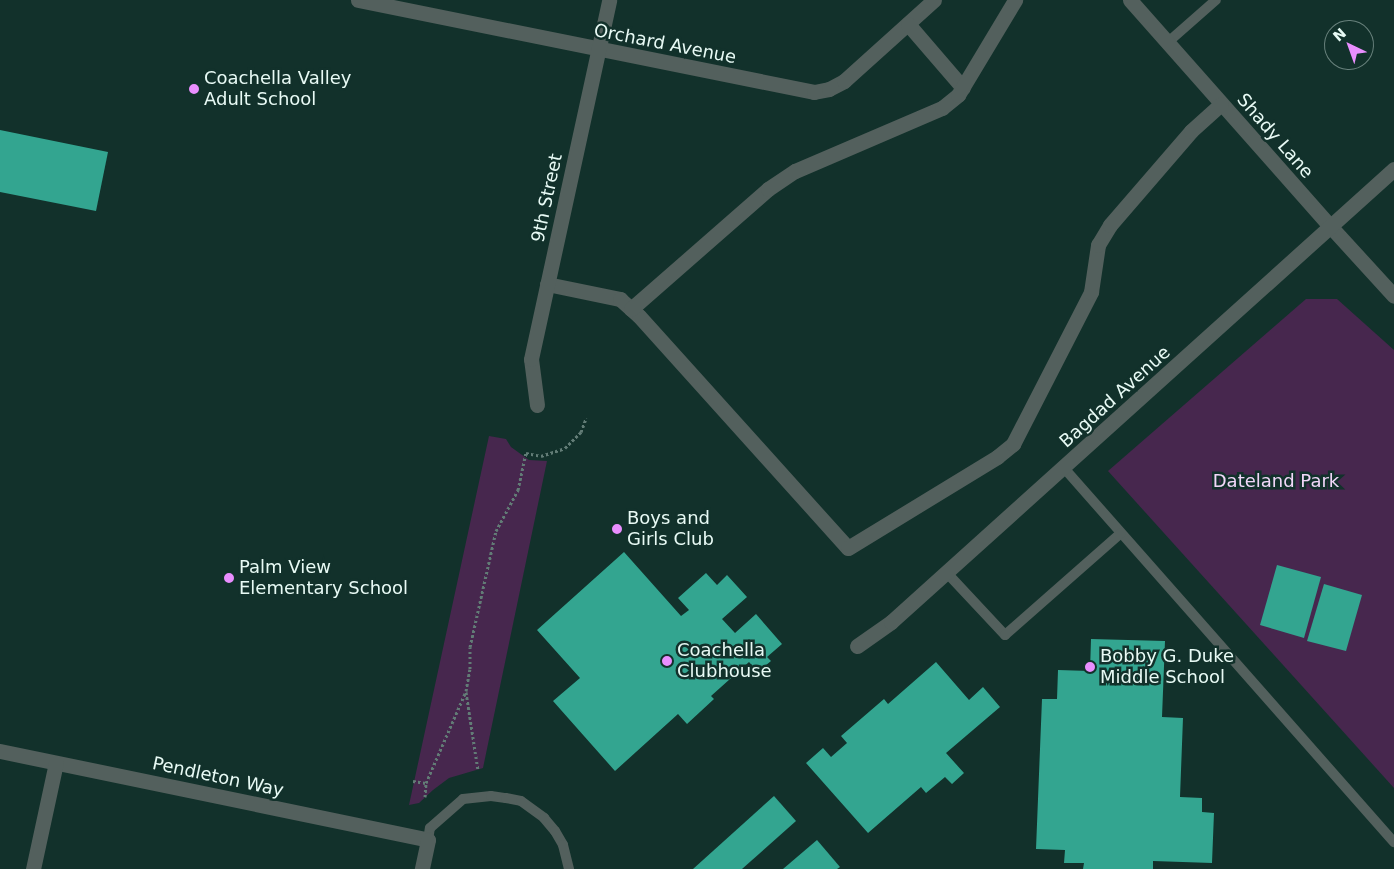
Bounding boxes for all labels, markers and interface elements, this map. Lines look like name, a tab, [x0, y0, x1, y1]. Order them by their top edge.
street label: Orchard Avenue	[592, 20, 738, 68]
north arrow	[1324, 20, 1374, 70]
text: N	[1330, 25, 1349, 44]
place label: Coachella Valley Adult School	[204, 68, 351, 110]
marker: Coachella Valley Adult School	[188, 83, 200, 95]
street label: Shady Lane	[1232, 89, 1318, 183]
street label: 9th Street	[527, 152, 567, 244]
street label: Bagdad Avenue	[1055, 342, 1175, 452]
park label: Dateland Park	[1213, 470, 1339, 492]
place label: Boys and Girls Club	[627, 508, 714, 550]
marker: Boys and Girls Club	[611, 523, 623, 535]
place label: Palm View Elementary School	[239, 557, 408, 600]
marker: Palm View Elementary School	[223, 572, 235, 584]
place label: Coachella Clubhouse	[677, 640, 772, 682]
place label: Bobby G. Duke Middle School	[1100, 646, 1234, 689]
marker: Coachella Clubhouse	[661, 655, 673, 667]
marker: Bobby G. Duke Middle School	[1084, 661, 1096, 673]
street label: Pendleton Way	[150, 753, 286, 801]

